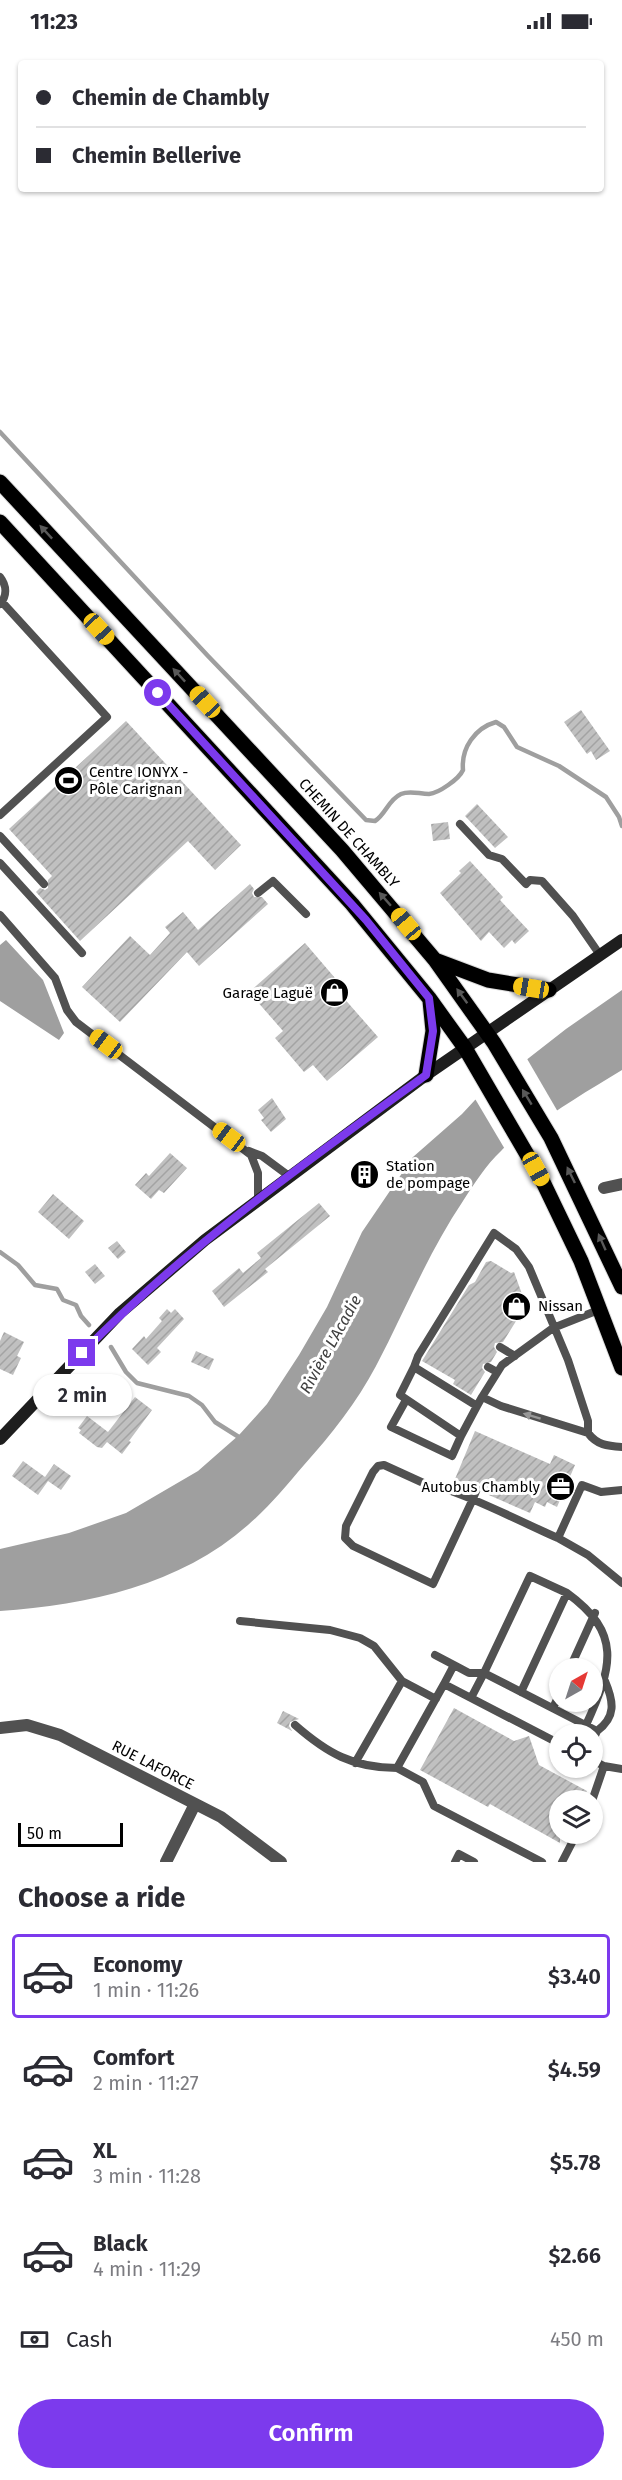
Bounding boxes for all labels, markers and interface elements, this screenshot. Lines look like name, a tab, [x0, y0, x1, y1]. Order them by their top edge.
text: 11:23	[30, 8, 78, 35]
text: Chemin de Chambly	[72, 84, 269, 111]
text: Chemin Bellerive	[72, 142, 241, 169]
one-way arrow	[40, 525, 53, 540]
car	[80, 610, 118, 648]
one-way arrow	[172, 667, 186, 682]
route start	[144, 679, 171, 706]
car	[186, 683, 224, 721]
place label: Centre IONYX - Pôle Carignan	[89, 763, 188, 798]
sports icon: Centre IONYX - Pôle Carignan	[52, 765, 84, 797]
street label: CHEMIN DE CHAMBLY	[295, 775, 403, 892]
one-way arrow	[379, 892, 392, 907]
car	[388, 904, 424, 944]
car	[512, 976, 550, 1000]
shop icon: Garage Laguë	[318, 977, 350, 1009]
place label: Garage Laguë	[223, 984, 313, 1002]
one-way arrow	[456, 989, 468, 1005]
car	[86, 1026, 126, 1062]
one-way arrow	[522, 1089, 533, 1105]
car	[209, 1119, 249, 1155]
car	[519, 1149, 553, 1189]
place label: Station de pompage	[386, 1157, 470, 1192]
building icon: Station de pompage	[349, 1159, 381, 1191]
one-way arrow	[566, 1167, 575, 1184]
one-way arrow	[597, 1233, 606, 1250]
shop icon: Nissan	[501, 1290, 533, 1322]
water label: Rivière L'Acadie	[296, 1292, 365, 1397]
place label: Nissan	[538, 1297, 583, 1315]
route end	[68, 1339, 95, 1366]
callout: 2 min	[32, 1374, 132, 1416]
text: 2 min	[58, 1383, 107, 1407]
one-way arrow	[523, 1410, 541, 1420]
office icon: Autobus Chambly	[545, 1471, 577, 1503]
place label: Autobus Chambly	[422, 1478, 541, 1496]
north arrow	[549, 1658, 603, 1712]
map controls	[549, 1658, 603, 1844]
button: locate	[549, 1724, 603, 1778]
street label: RUE LAFORCE	[109, 1737, 197, 1793]
button: layers	[549, 1790, 603, 1844]
scale bar	[18, 1820, 123, 1848]
text: 50 m	[27, 1824, 62, 1843]
text: Choose a ride	[18, 1882, 185, 1914]
icon: car	[21, 1949, 75, 2003]
text: Economy	[93, 1951, 182, 1978]
text: $3.40	[548, 1963, 601, 1990]
text: 1 min · 11:26	[93, 1978, 199, 2002]
icon: car	[21, 2042, 75, 2096]
text: Comfort	[93, 2044, 174, 2071]
text: $4.59	[548, 2056, 601, 2083]
text: 2 min · 11:27	[93, 2071, 199, 2095]
icon: car	[21, 2135, 75, 2189]
text: XL	[93, 2137, 117, 2164]
text: $5.78	[550, 2149, 601, 2176]
text: 3 min · 11:28	[93, 2164, 201, 2188]
icon: car	[21, 2228, 75, 2282]
text: Black	[93, 2230, 148, 2257]
text: $2.66	[548, 2242, 601, 2269]
text: 4 min · 11:29	[93, 2257, 201, 2281]
icon: cash	[18, 2323, 51, 2356]
text: Cash	[66, 2326, 113, 2353]
text: 450 m	[550, 2327, 604, 2351]
button: Confirm	[18, 2399, 604, 2468]

